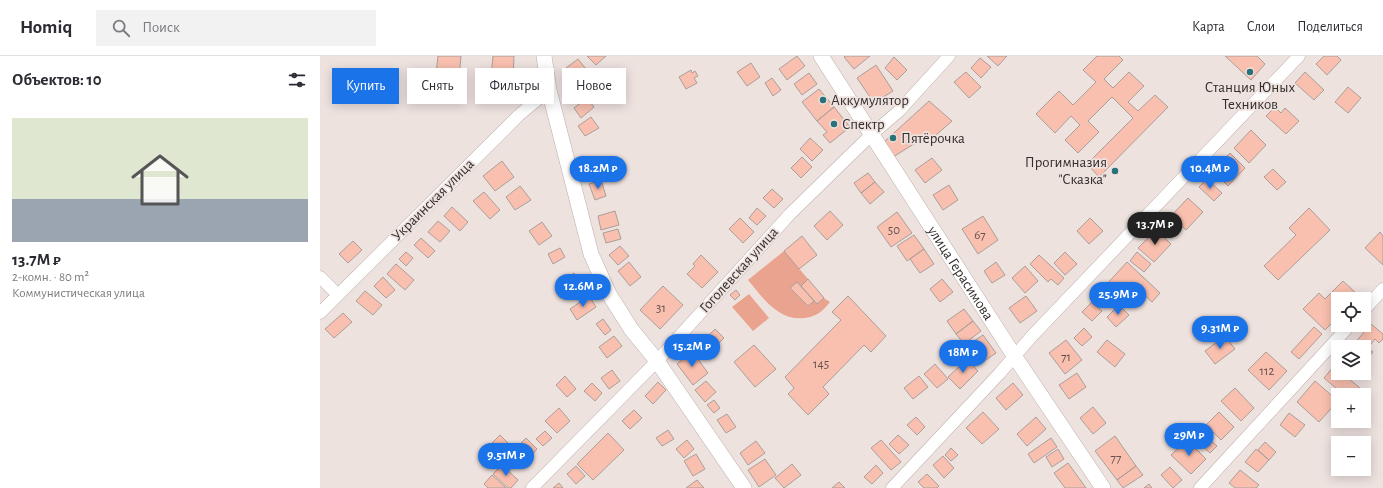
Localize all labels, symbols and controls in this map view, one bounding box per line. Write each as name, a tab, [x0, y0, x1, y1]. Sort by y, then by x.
search box	[96, 10, 376, 46]
icon: search	[110, 17, 132, 39]
text: Homiq	[20, 18, 72, 37]
text: Поиск	[142, 20, 180, 35]
text: Карта	[1192, 20, 1225, 34]
text: Слои	[1247, 20, 1275, 34]
text: Поделиться	[1297, 20, 1363, 34]
marker: Станция Юных Техников	[1245, 67, 1255, 77]
chip: Купить	[332, 68, 399, 104]
chip: Снять	[407, 68, 467, 104]
chip: Фильтры	[475, 68, 554, 104]
chip: Новое	[562, 68, 626, 104]
icon: filters	[286, 69, 308, 91]
text: Объектов: 10	[12, 71, 102, 88]
place label: Станция Юных Техников	[1205, 80, 1295, 112]
place label: Аккумулятор	[831, 93, 909, 108]
marker: Аккумулятор	[818, 95, 828, 105]
place label: Спектр	[842, 117, 885, 132]
marker: Спектр	[829, 119, 839, 129]
place label: Пятёрочка	[901, 131, 965, 146]
marker: Пятёрочка	[888, 133, 898, 143]
icon: home	[124, 144, 196, 216]
place label: Прогимназия "Сказка"	[1025, 155, 1107, 187]
street label: Украинская улица	[389, 156, 477, 244]
pin: 18.2M ₽	[561, 156, 635, 190]
pin: 10.4M ₽	[1173, 156, 1247, 190]
text: 18.2M ₽	[579, 162, 617, 175]
text: 10.4M ₽	[1190, 162, 1230, 175]
marker: Прогимназия "Сказка"	[1110, 166, 1120, 176]
pin: 13.7M ₽	[1118, 212, 1192, 246]
text: 13.7M ₽	[1136, 218, 1174, 231]
street label: улица Герасимова	[925, 222, 997, 323]
street label: Гоголевская улица	[697, 224, 781, 316]
house number: 50	[888, 224, 900, 237]
house number: 67	[974, 229, 986, 242]
text: 13.7M ₽	[12, 251, 61, 268]
text: 2-комн. · 80 m²	[12, 271, 89, 284]
pin: 12.6M ₽	[546, 274, 620, 308]
text: 12.6M ₽	[564, 280, 602, 293]
pin: 25.9M ₽	[1081, 282, 1155, 316]
text: Коммунистическая улица	[12, 287, 145, 300]
text: 25.9M ₽	[1098, 288, 1138, 301]
map controls	[1331, 292, 1371, 476]
button: locate	[1331, 292, 1371, 332]
house number: 31	[656, 302, 666, 315]
pin: 9.31M ₽	[1183, 316, 1257, 350]
text: 9.31M ₽	[1201, 322, 1239, 335]
pin: 15.2M ₽	[655, 334, 729, 368]
text: 15.2M ₽	[673, 340, 711, 353]
pin: 18M ₽	[935, 340, 991, 374]
button: layers	[1331, 340, 1371, 380]
text: 18M ₽	[948, 346, 978, 359]
house number: 71	[1061, 351, 1071, 364]
house number: 145	[813, 358, 829, 371]
house number: 112	[1260, 365, 1275, 378]
button: +	[1331, 388, 1371, 428]
pin: 29M ₽	[1161, 423, 1217, 457]
text: 29M ₽	[1174, 429, 1204, 442]
button: −	[1331, 436, 1371, 476]
pin: 9.51M ₽	[469, 443, 543, 477]
text: 9.51M ₽	[487, 449, 525, 462]
house number: 77	[1111, 452, 1122, 465]

